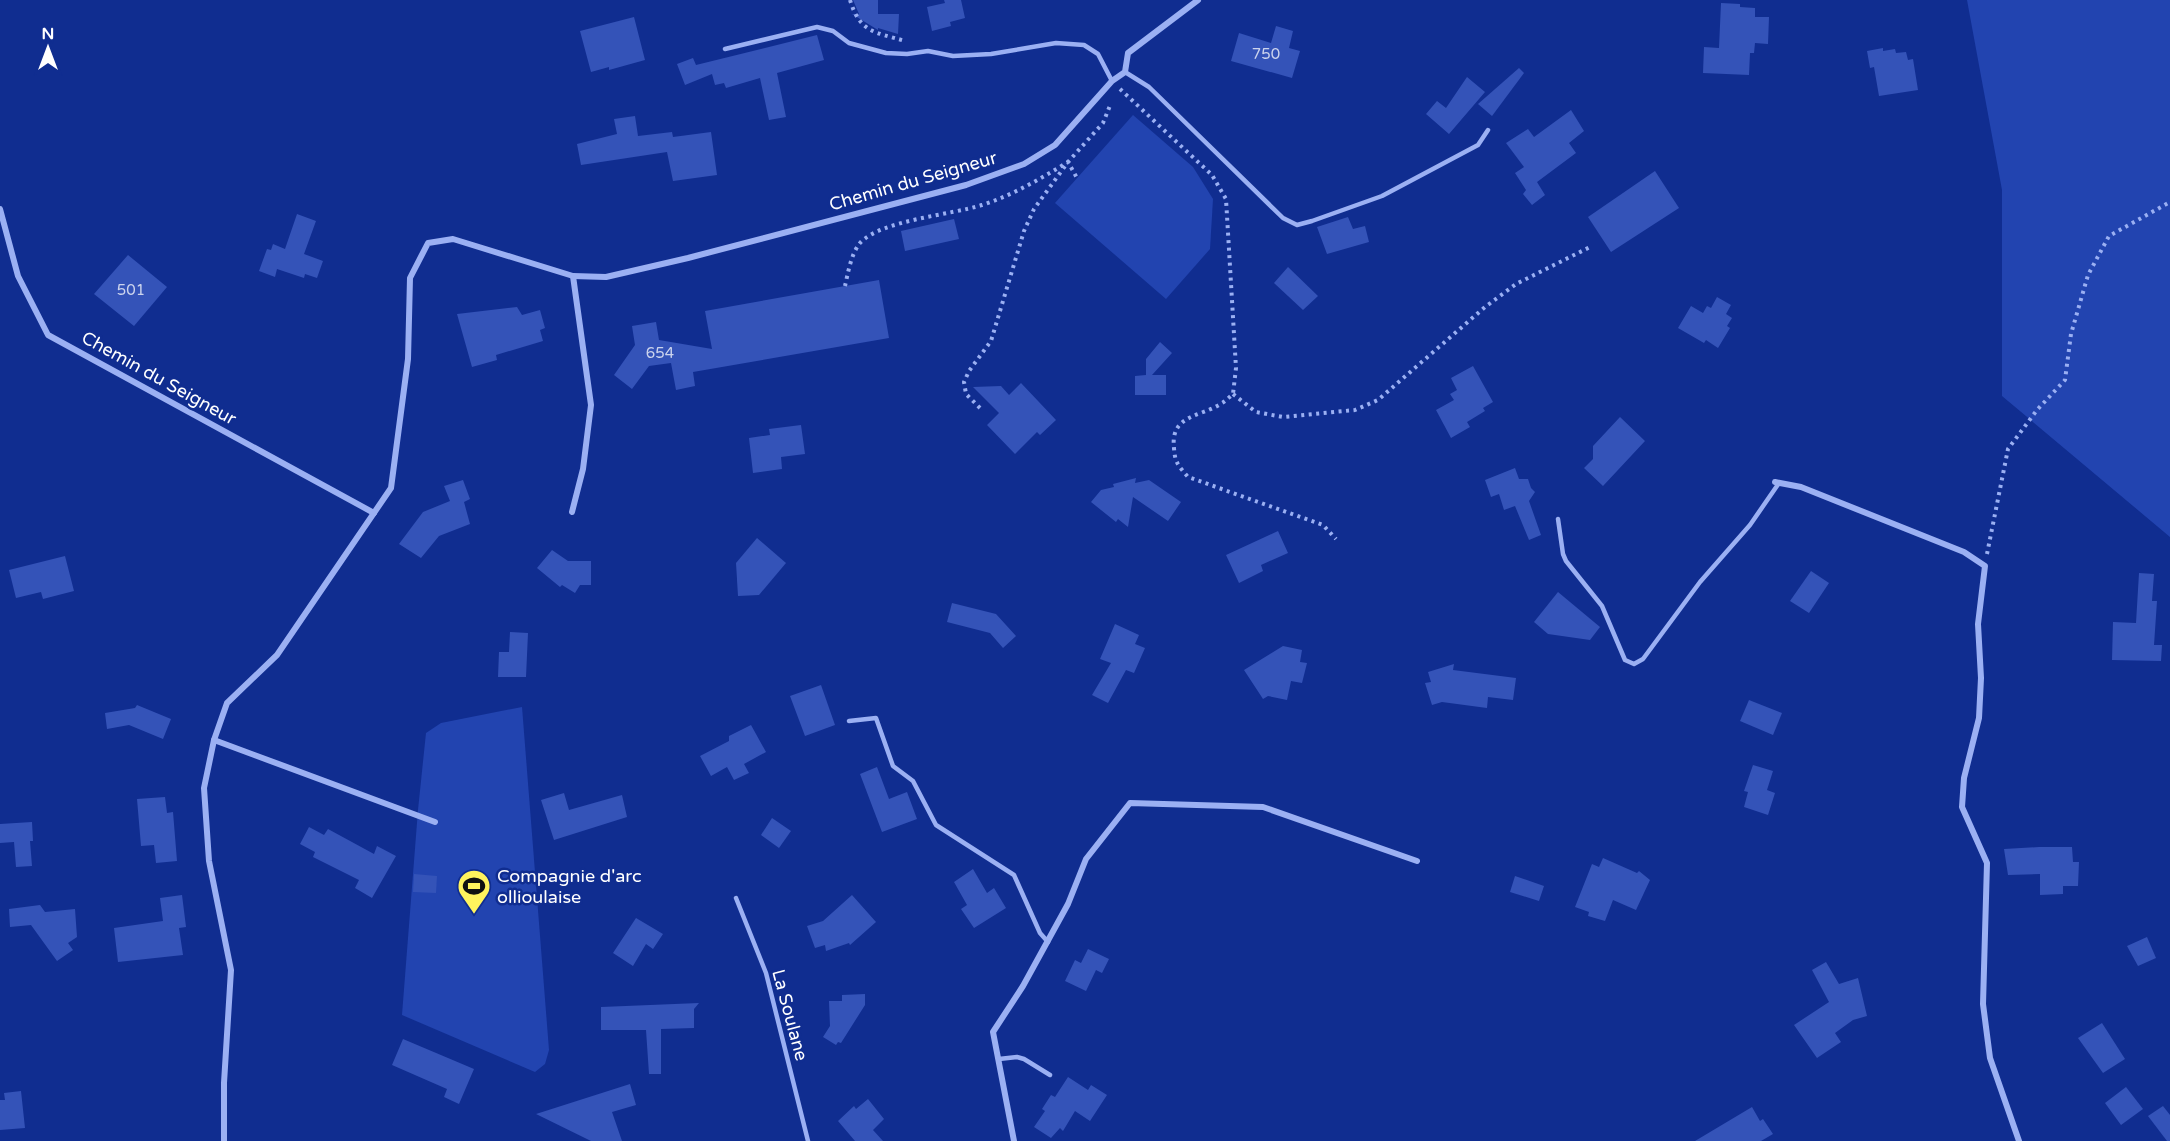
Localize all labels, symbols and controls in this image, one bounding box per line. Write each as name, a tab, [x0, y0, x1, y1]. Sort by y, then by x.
north arrow	[18, 18, 78, 78]
text: N	[42, 24, 54, 44]
house number: 750	[1252, 45, 1280, 63]
street label: Chemin du Seigneur	[827, 146, 999, 215]
house number: 501	[117, 281, 145, 299]
street label: Chemin du Seigneur	[78, 326, 240, 430]
house number: 654	[646, 344, 674, 362]
place label: Compagnie d'arc ollioulaise	[497, 865, 642, 908]
sports icon: Compagnie d'arc ollioulaise	[456, 868, 492, 915]
street label: La Soulane	[767, 967, 813, 1063]

